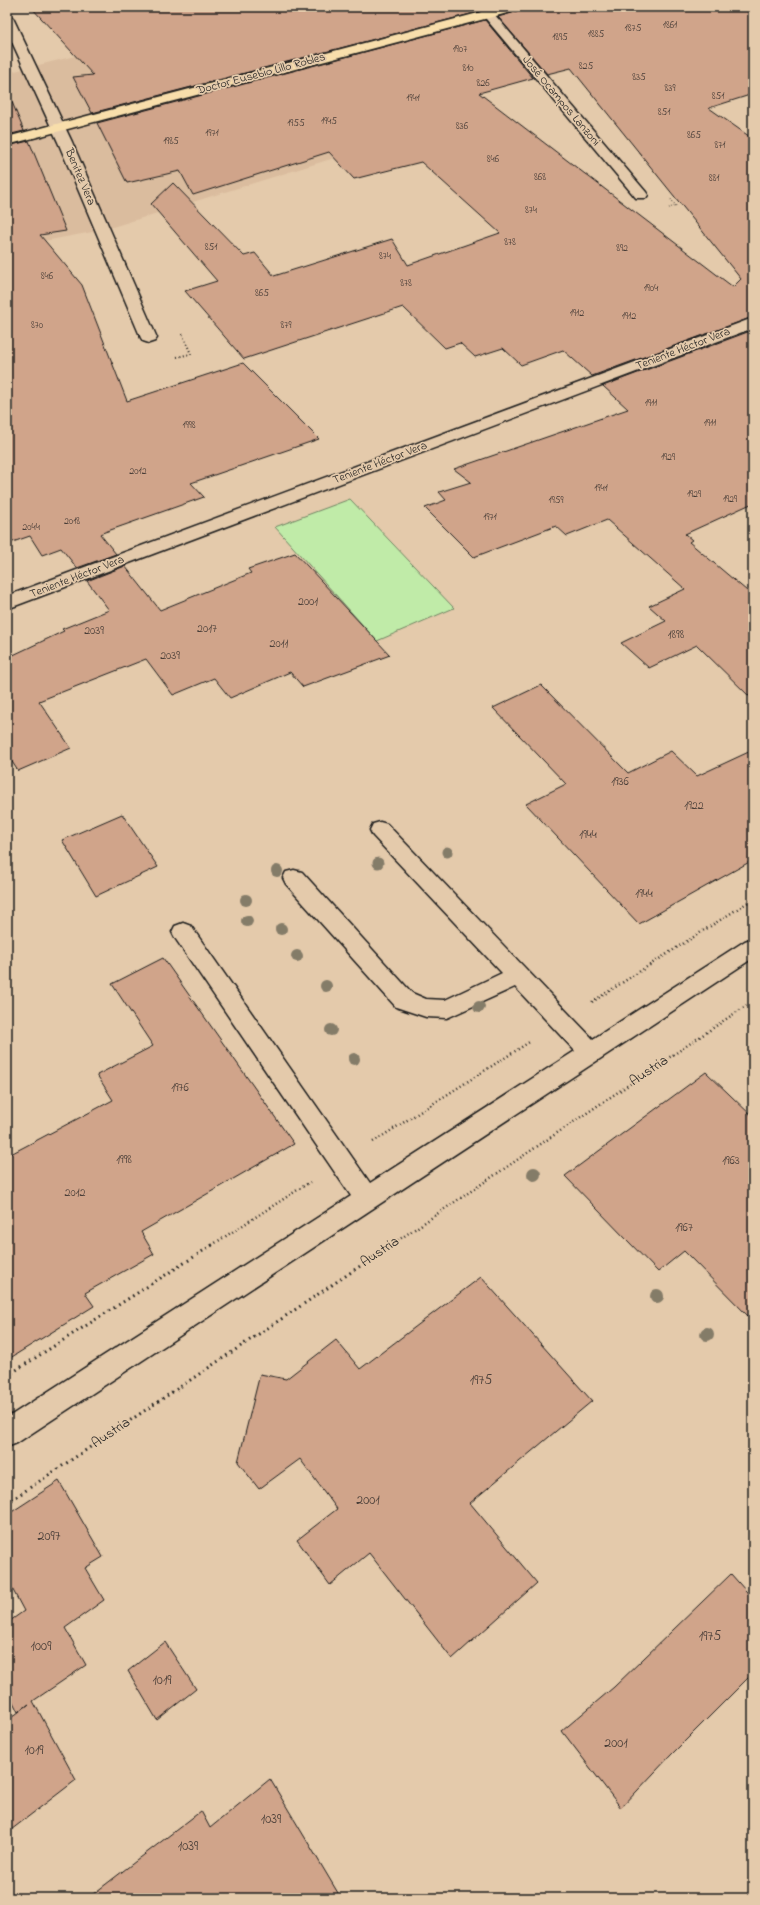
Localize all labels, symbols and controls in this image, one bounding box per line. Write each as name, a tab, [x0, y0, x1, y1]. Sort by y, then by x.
house number: 1861	[663, 18, 677, 33]
house number: 1875	[625, 21, 642, 36]
house number: 1885	[588, 27, 604, 42]
house number: 1895	[552, 30, 568, 45]
house number: 1907	[453, 42, 467, 57]
street label: Doctor Eusebio Lillo Robles	[194, 48, 327, 100]
street label: José Ocampos Lanzoni	[518, 52, 604, 150]
house number: 825	[579, 59, 593, 74]
house number: 810	[462, 61, 474, 76]
house number: 835	[632, 70, 646, 85]
house number: 826	[476, 76, 490, 91]
house number: 839	[665, 81, 675, 96]
house number: 851	[712, 89, 724, 104]
house number: 1941	[406, 91, 420, 106]
house number: 851	[658, 105, 670, 120]
house number: 1945	[321, 114, 337, 129]
house number: 1955	[287, 116, 305, 131]
house number: 836	[456, 119, 469, 134]
house number: 1971	[205, 126, 219, 141]
house number: 865	[687, 128, 701, 143]
house number: 1985	[163, 134, 179, 149]
house number: 871	[714, 138, 726, 153]
street label: Benitez Vera	[60, 145, 100, 208]
house number: 846	[487, 152, 500, 167]
house number: 868	[534, 170, 546, 185]
house number: 881	[709, 171, 719, 186]
house number: 874	[525, 203, 537, 218]
house number: 878	[504, 235, 516, 250]
house number: 851	[205, 240, 217, 255]
house number: 892	[616, 241, 628, 256]
house number: 874	[379, 249, 391, 264]
house number: 846	[41, 269, 54, 284]
house number: 878	[400, 276, 412, 291]
house number: 1904	[644, 281, 658, 296]
house number: 865	[255, 286, 269, 301]
house number: 1912	[570, 306, 584, 321]
house number: 1912	[622, 309, 636, 324]
house number: 870	[31, 318, 44, 333]
house number: 879	[281, 318, 291, 333]
street label: Teniente Héctor Vera	[633, 323, 733, 375]
house number: 1911	[645, 396, 657, 411]
house number: 1911	[704, 416, 716, 431]
house number: 1998	[183, 418, 196, 433]
street label: Teniente Héctor Vera	[330, 437, 430, 489]
house number: 1929	[661, 450, 675, 465]
house number: 2012	[129, 464, 147, 479]
house number: 1941	[594, 481, 608, 496]
house number: 1929	[687, 487, 701, 502]
house number: 1929	[723, 492, 737, 507]
house number: 1959	[549, 493, 563, 508]
house number: 1971	[483, 510, 497, 525]
house number: 2018	[64, 514, 80, 529]
house number: 2044	[22, 520, 40, 535]
street label: Teniente Héctor Vera	[27, 551, 127, 603]
house number: 2001	[298, 593, 318, 611]
house number: 2017	[197, 620, 217, 638]
house number: 2039	[84, 622, 104, 640]
house number: 1898	[668, 626, 685, 644]
house number: 2011	[270, 635, 289, 653]
house number: 2039	[160, 647, 180, 665]
house number: 1936	[611, 773, 630, 791]
house number: 1922	[684, 797, 704, 815]
house number: 1944	[579, 826, 597, 844]
house number: 1944	[635, 885, 653, 903]
street label: Austria	[625, 1050, 673, 1092]
house number: 1976	[171, 1079, 190, 1097]
house number: 1998	[116, 1151, 132, 1169]
house number: 1963	[722, 1152, 740, 1170]
house number: 2012	[65, 1184, 85, 1202]
house number: 1967	[675, 1219, 693, 1237]
street label: Austria	[356, 1231, 404, 1273]
house number: 1975	[470, 1370, 492, 1391]
street label: Austria	[87, 1412, 135, 1454]
house number: 2001	[356, 1490, 380, 1511]
house number: 2097	[38, 1526, 61, 1547]
house number: 1975	[699, 1626, 721, 1647]
house number: 1009	[31, 1636, 52, 1657]
house number: 1019	[152, 1670, 172, 1691]
house number: 2001	[604, 1733, 628, 1754]
house number: 1019	[24, 1740, 44, 1761]
house number: 1039	[261, 1809, 282, 1830]
house number: 1039	[178, 1836, 199, 1857]

